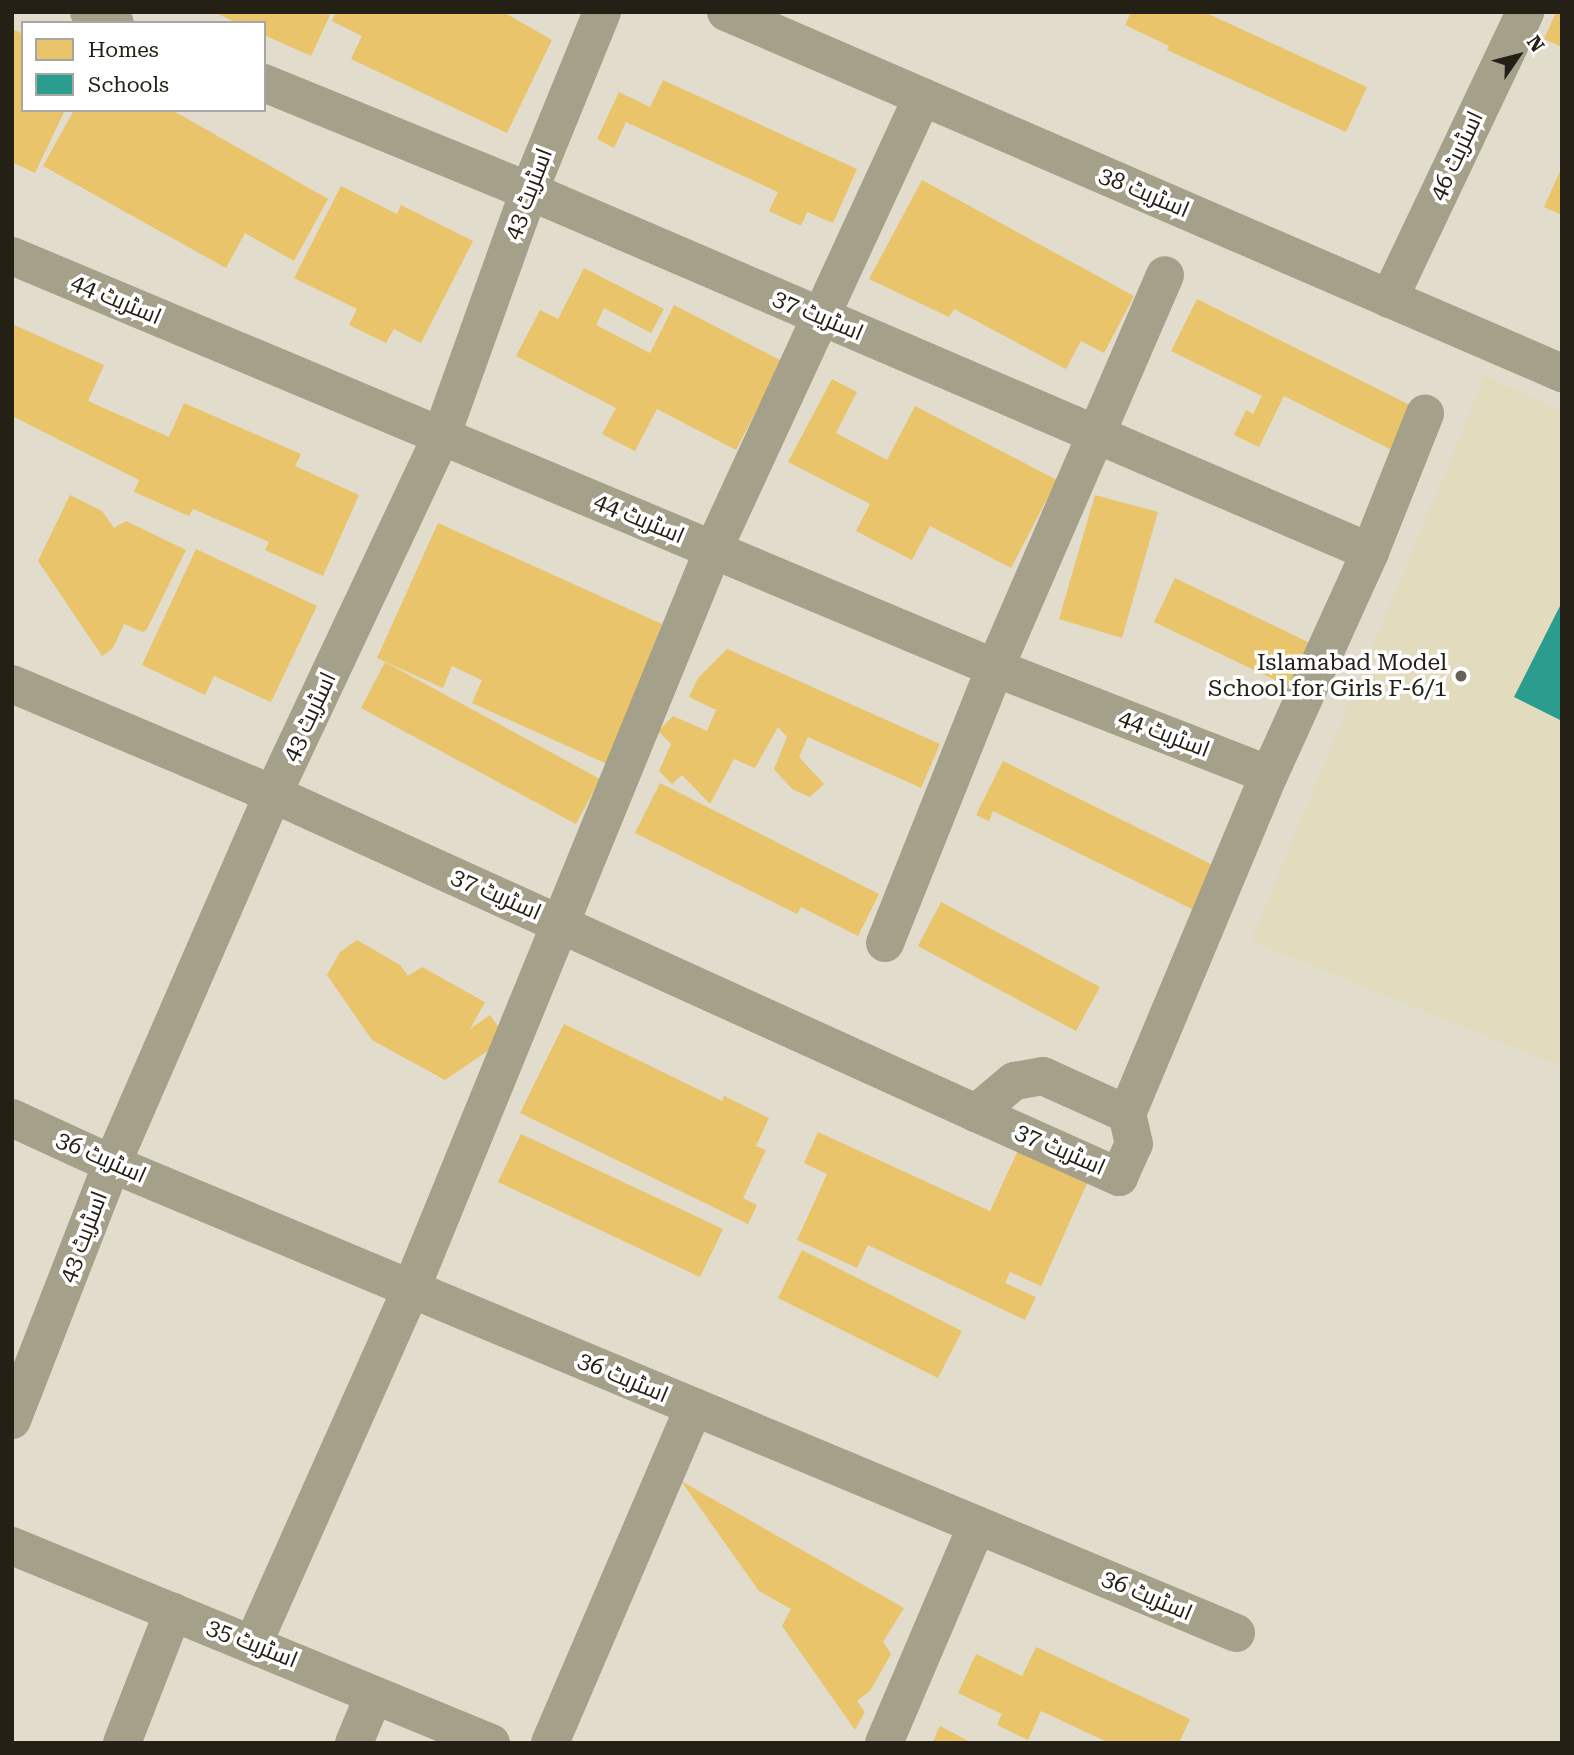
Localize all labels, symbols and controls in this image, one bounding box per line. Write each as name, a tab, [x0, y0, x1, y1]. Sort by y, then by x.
legend	[21, 21, 266, 112]
north arrow	[1483, 21, 1553, 91]
text: N	[1522, 31, 1549, 56]
text: Homes	[88, 38, 159, 62]
text: Schools	[88, 73, 169, 97]
street label: اسٹریٹ 46	[1424, 107, 1490, 205]
street label: اسٹریٹ 43	[499, 145, 559, 243]
street label: اسٹریٹ 38	[1095, 162, 1193, 224]
street label: اسٹریٹ 44	[67, 269, 165, 331]
street label: اسٹریٹ 37	[769, 285, 867, 347]
street label: اسٹریٹ 44	[590, 488, 688, 550]
place label: Islamabad Model School for Girls F-6/1	[1208, 649, 1447, 703]
street label: اسٹریٹ 43	[277, 668, 343, 766]
marker: Islamabad Model School for Girls F-6/1	[1453, 668, 1469, 684]
street label: اسٹریٹ 44	[1115, 704, 1213, 764]
street label: اسٹریٹ 37	[447, 863, 545, 927]
street label: اسٹریٹ 37	[1011, 1118, 1109, 1182]
street label: اسٹریٹ 36	[52, 1126, 150, 1190]
street label: اسٹریٹ 43	[54, 1188, 114, 1286]
street label: اسٹریٹ 36	[574, 1347, 672, 1409]
street label: اسٹریٹ 36	[1098, 1565, 1196, 1627]
street label: اسٹریٹ 35	[203, 1613, 301, 1675]

